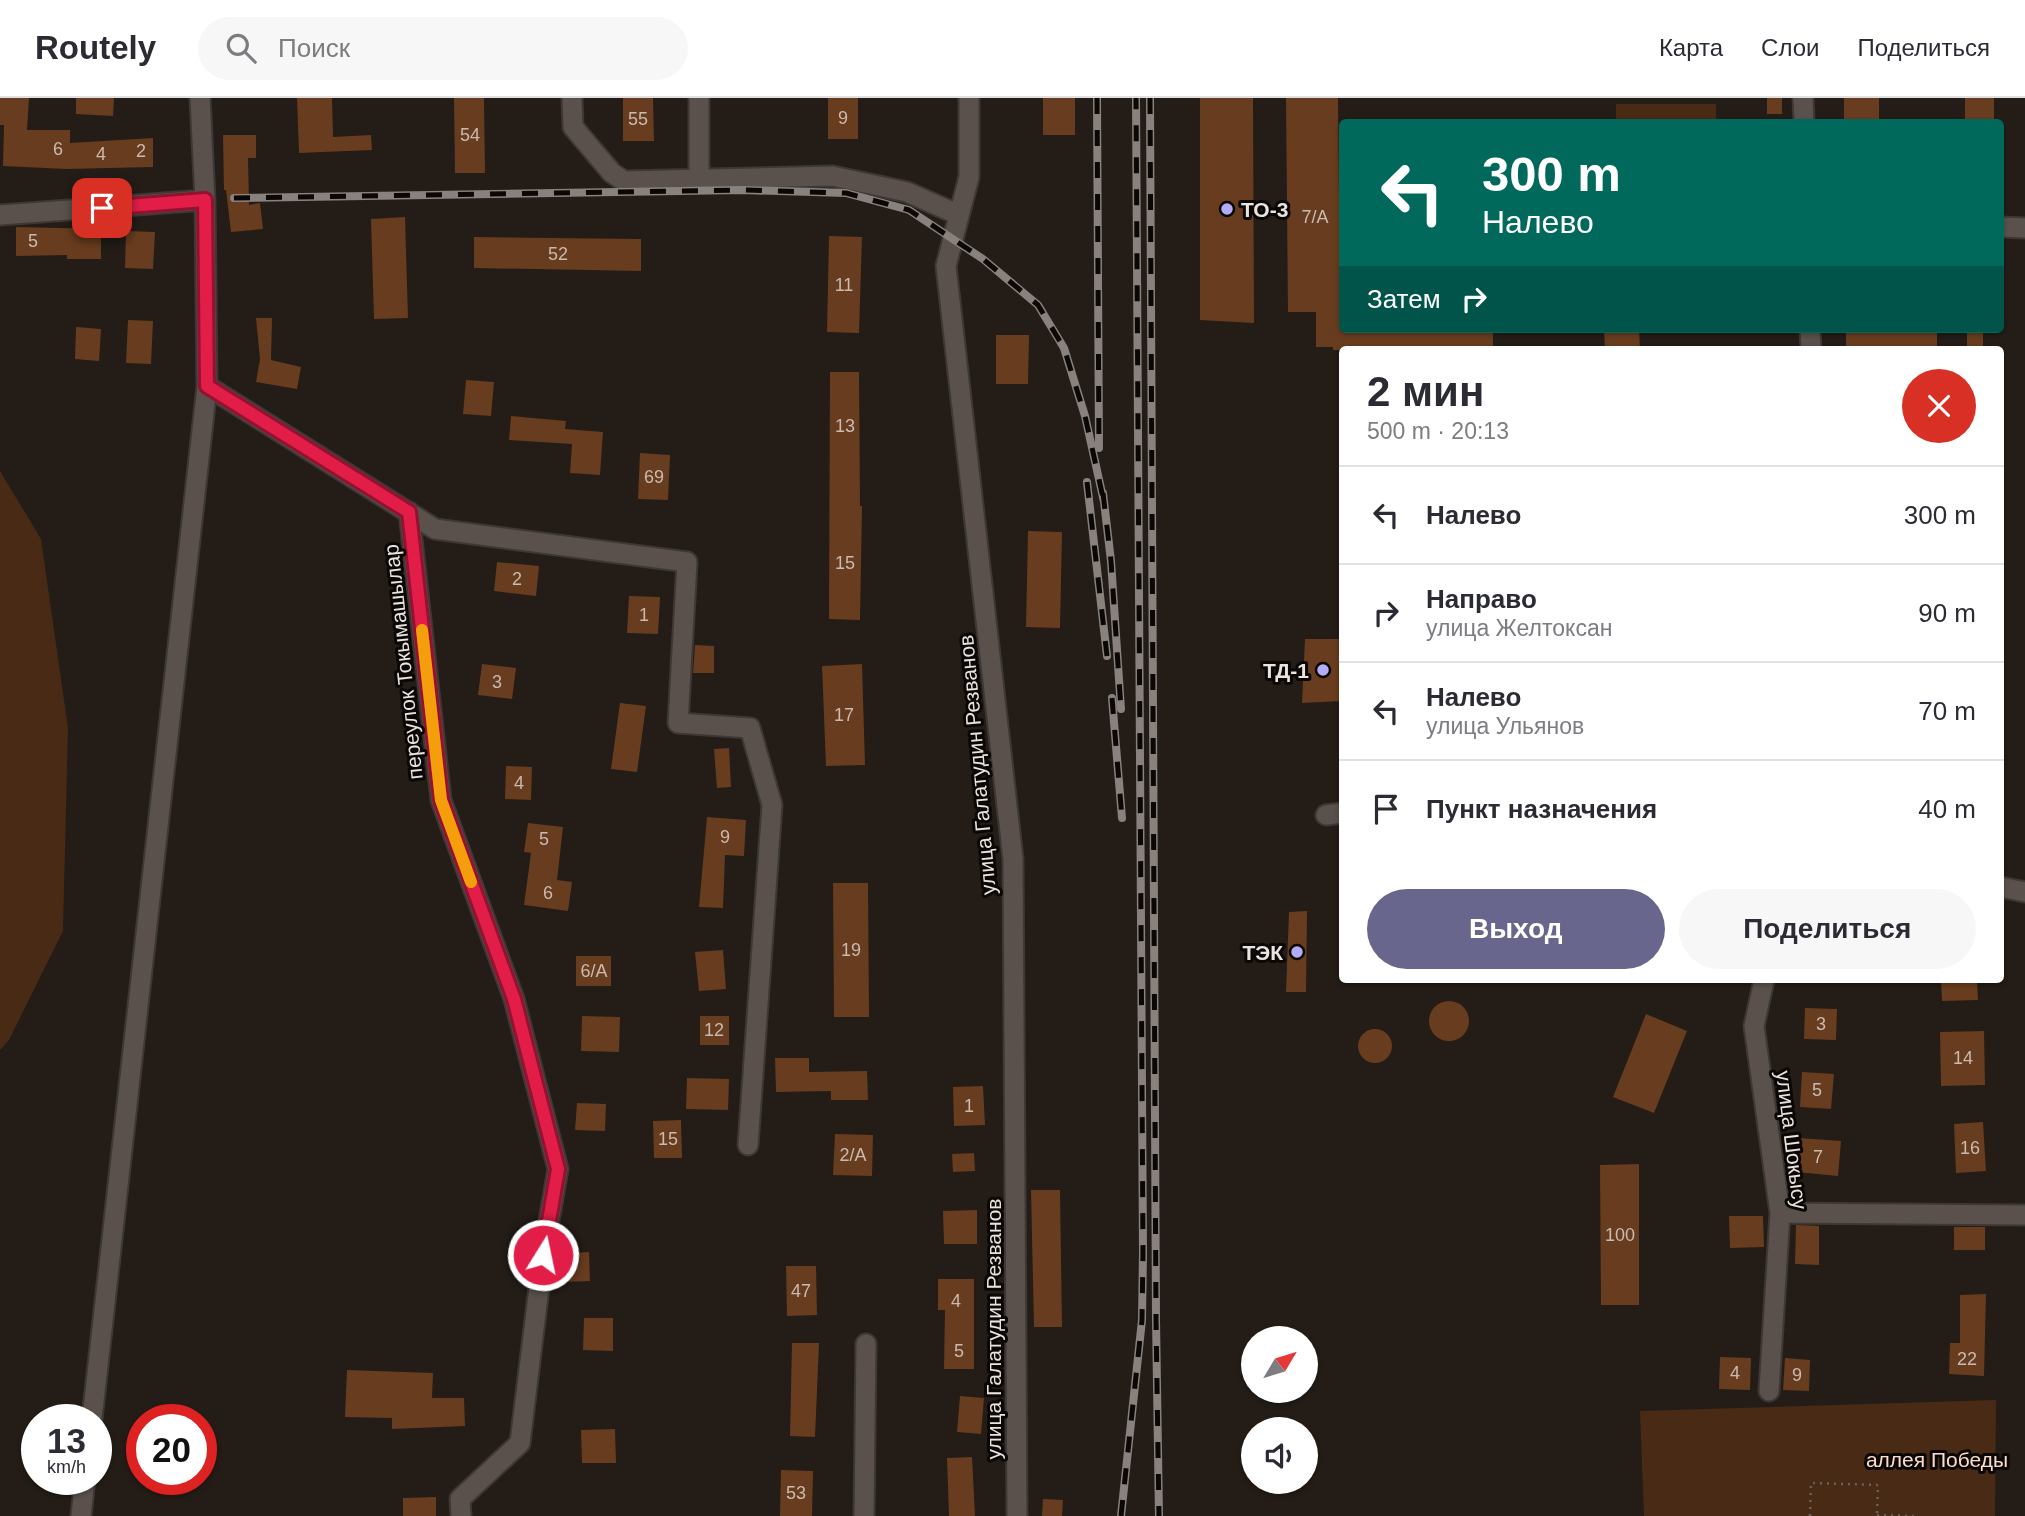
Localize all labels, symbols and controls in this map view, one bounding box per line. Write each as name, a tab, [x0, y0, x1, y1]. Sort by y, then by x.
search box	[198, 17, 688, 80]
text: Routely	[35, 29, 156, 66]
icon: search	[222, 29, 260, 67]
text: Поиск	[278, 33, 350, 63]
text: Карта	[1659, 34, 1723, 61]
text: Слои	[1761, 34, 1819, 61]
text: Поделиться	[1857, 34, 1990, 61]
house number: 9	[838, 108, 848, 128]
house number: 55	[628, 109, 648, 129]
house number: 54	[460, 125, 480, 145]
house number: 6	[53, 139, 63, 159]
house number: 2	[136, 141, 146, 161]
house number: 4	[96, 144, 106, 164]
icon: left	[1367, 147, 1458, 238]
text: 300 m	[1482, 147, 1621, 201]
pin	[72, 178, 132, 238]
icon: arrive	[83, 189, 121, 227]
place label: ТО-3	[1241, 198, 1288, 221]
marker: ТО-3	[1219, 201, 1235, 217]
text: Налево	[1482, 204, 1594, 240]
house number: 7/А	[1301, 207, 1329, 227]
house number: 5	[28, 231, 38, 251]
house number: 52	[548, 244, 568, 264]
house number: 11	[835, 275, 853, 295]
icon: right	[1455, 280, 1493, 318]
text: Затем	[1367, 284, 1441, 314]
text: 2 мин	[1367, 368, 1484, 415]
button: close	[1902, 369, 1976, 443]
house number: 13	[835, 416, 855, 436]
text: 500 m · 20:13	[1367, 418, 1509, 444]
house number: 69	[644, 467, 664, 487]
icon: left	[1367, 496, 1405, 534]
text: Налево	[1426, 500, 1521, 530]
text: 300 m	[1904, 500, 1976, 530]
street label: переулок Токымашылар	[379, 543, 427, 781]
house number: 15	[835, 553, 855, 573]
house number: 2	[512, 569, 522, 589]
text: Направо	[1426, 584, 1537, 614]
icon: right	[1367, 594, 1405, 632]
text: 90 m	[1918, 598, 1976, 628]
house number: 1	[639, 605, 649, 625]
text: улица Желтоксан	[1426, 615, 1612, 641]
street label: улица Галатудин Резванов	[954, 634, 1000, 896]
place label: ТД-1	[1263, 659, 1309, 682]
marker: ТД-1	[1315, 662, 1331, 678]
house number: 3	[492, 672, 502, 692]
text: Налево	[1426, 682, 1521, 712]
icon: left	[1367, 692, 1405, 730]
text: 70 m	[1918, 696, 1976, 726]
house number: 17	[834, 705, 854, 725]
text: улица Ульянов	[1426, 713, 1584, 739]
house number: 4	[514, 773, 524, 793]
icon: arrive	[1367, 790, 1405, 828]
text: Пункт назначения	[1426, 794, 1657, 824]
text: 40 m	[1918, 794, 1976, 824]
house number: 9	[720, 827, 730, 847]
house number: 5	[539, 829, 549, 849]
house number: 6	[543, 883, 553, 903]
button: Выход	[1367, 889, 1665, 969]
button: Поделиться	[1679, 889, 1976, 969]
house number: 19	[841, 940, 861, 960]
place label: ТЭК	[1242, 941, 1283, 964]
marker: ТЭК	[1289, 944, 1305, 960]
house number: 6/А	[580, 961, 608, 981]
house number: 3	[1816, 1014, 1826, 1034]
house number: 12	[704, 1020, 724, 1040]
house number: 14	[1953, 1048, 1973, 1068]
street label: улица Шокысу	[1772, 1069, 1812, 1211]
house number: 5	[1812, 1080, 1822, 1100]
house number: 1	[964, 1096, 974, 1116]
house number: 15	[658, 1129, 678, 1149]
house number: 16	[1960, 1138, 1980, 1158]
house number: 2/А	[839, 1145, 867, 1165]
house number: 7	[1813, 1147, 1823, 1167]
street label: улица Галатудин Резванов	[982, 1199, 1005, 1459]
position arrow	[506, 1218, 580, 1292]
house number: 100	[1605, 1225, 1635, 1245]
house number: 47	[791, 1281, 811, 1301]
house number: 4	[951, 1291, 961, 1311]
north arrow	[1241, 1326, 1318, 1404]
map controls	[1241, 1326, 1318, 1494]
house number: 5	[954, 1341, 964, 1361]
house number: 22	[1957, 1349, 1977, 1369]
house number: 4	[1730, 1363, 1740, 1383]
house number: 9	[1792, 1365, 1802, 1385]
speed limit sign: 20	[126, 1404, 217, 1495]
button: sound	[1241, 1417, 1318, 1494]
text: 13	[47, 1421, 86, 1460]
park label: аллея Победы	[1866, 1448, 2008, 1471]
text: km/h	[47, 1457, 86, 1477]
house number: 53	[786, 1483, 806, 1503]

